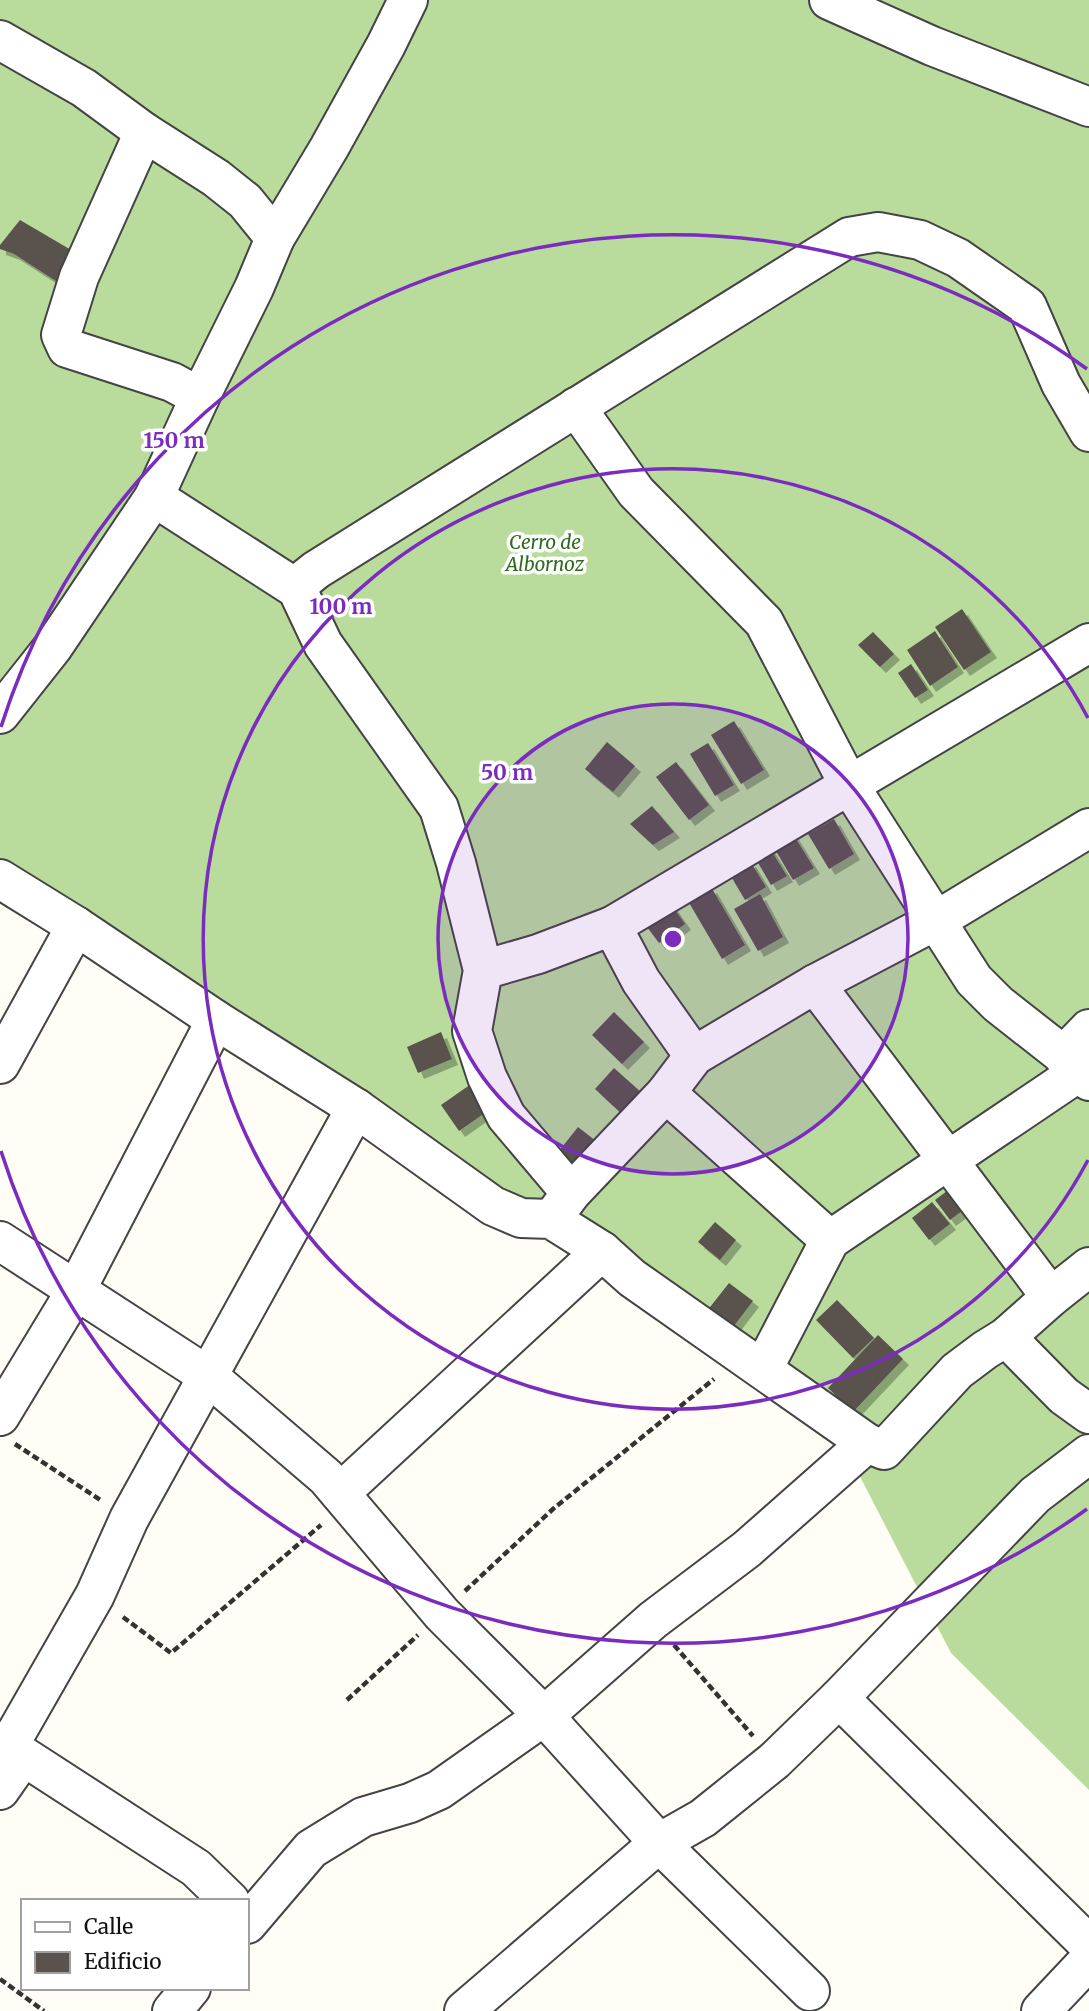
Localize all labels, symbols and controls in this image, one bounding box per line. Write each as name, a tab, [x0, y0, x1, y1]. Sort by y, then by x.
text: 150 m	[143, 427, 205, 454]
park label: Cerro de Albornoz	[504, 530, 585, 576]
text: 100 m	[310, 593, 372, 620]
text: 50 m	[481, 759, 533, 786]
centre of rings	[661, 927, 685, 951]
legend	[21, 1899, 248, 1990]
text: Calle	[84, 1913, 133, 1940]
text: Edificio	[84, 1948, 161, 1975]

